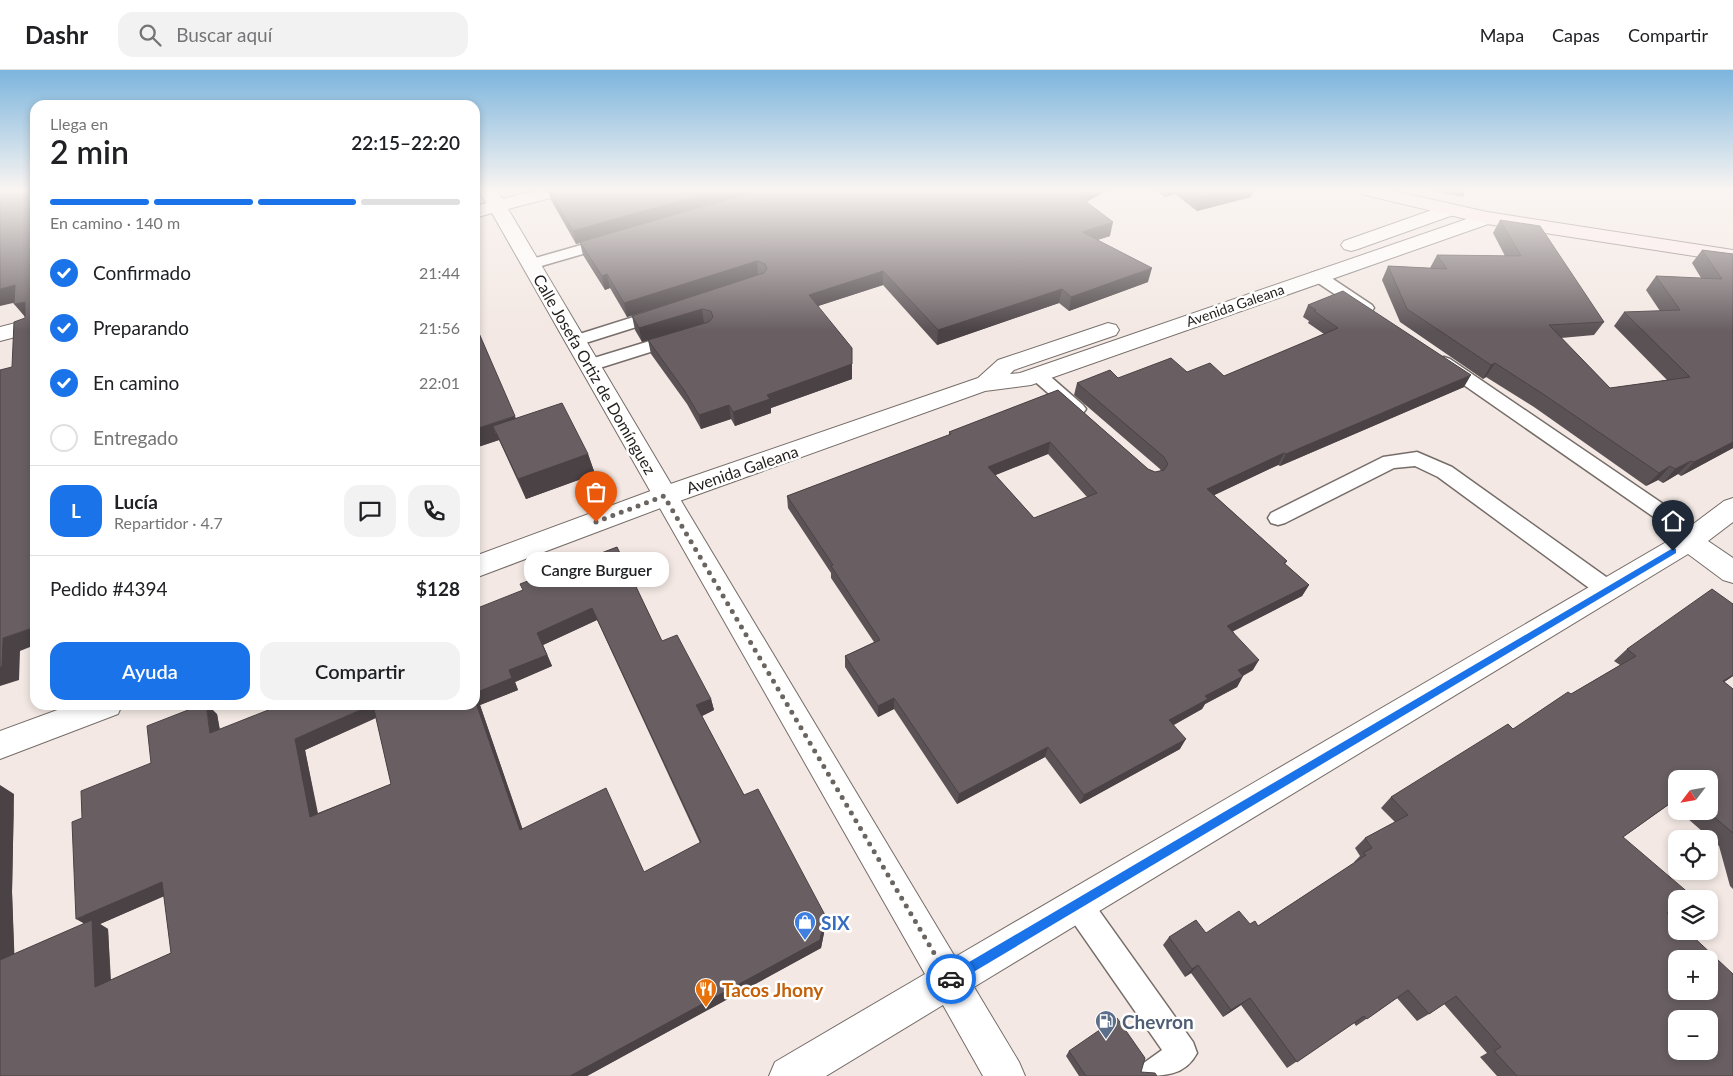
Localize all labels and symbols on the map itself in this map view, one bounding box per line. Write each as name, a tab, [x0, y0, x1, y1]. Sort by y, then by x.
street label: Calle Josefa Ortiz de Domínguez	[530, 271, 660, 477]
street label: Avenida Galeana	[1184, 280, 1286, 330]
street label: Avenida Galeana	[684, 441, 800, 497]
pin	[575, 471, 617, 522]
pin	[1652, 500, 1694, 551]
callout: Cangre Burguer	[524, 552, 668, 587]
north arrow	[1668, 770, 1718, 820]
shop icon: SIX	[793, 910, 817, 941]
place label: SIX	[821, 911, 850, 934]
courier	[926, 954, 976, 1004]
restaurant icon: Tacos Jhony	[694, 977, 718, 1008]
place label: Tacos Jhony	[722, 978, 824, 1001]
fuel station icon: Chevron	[1094, 1009, 1118, 1040]
place label: Chevron	[1122, 1010, 1194, 1033]

